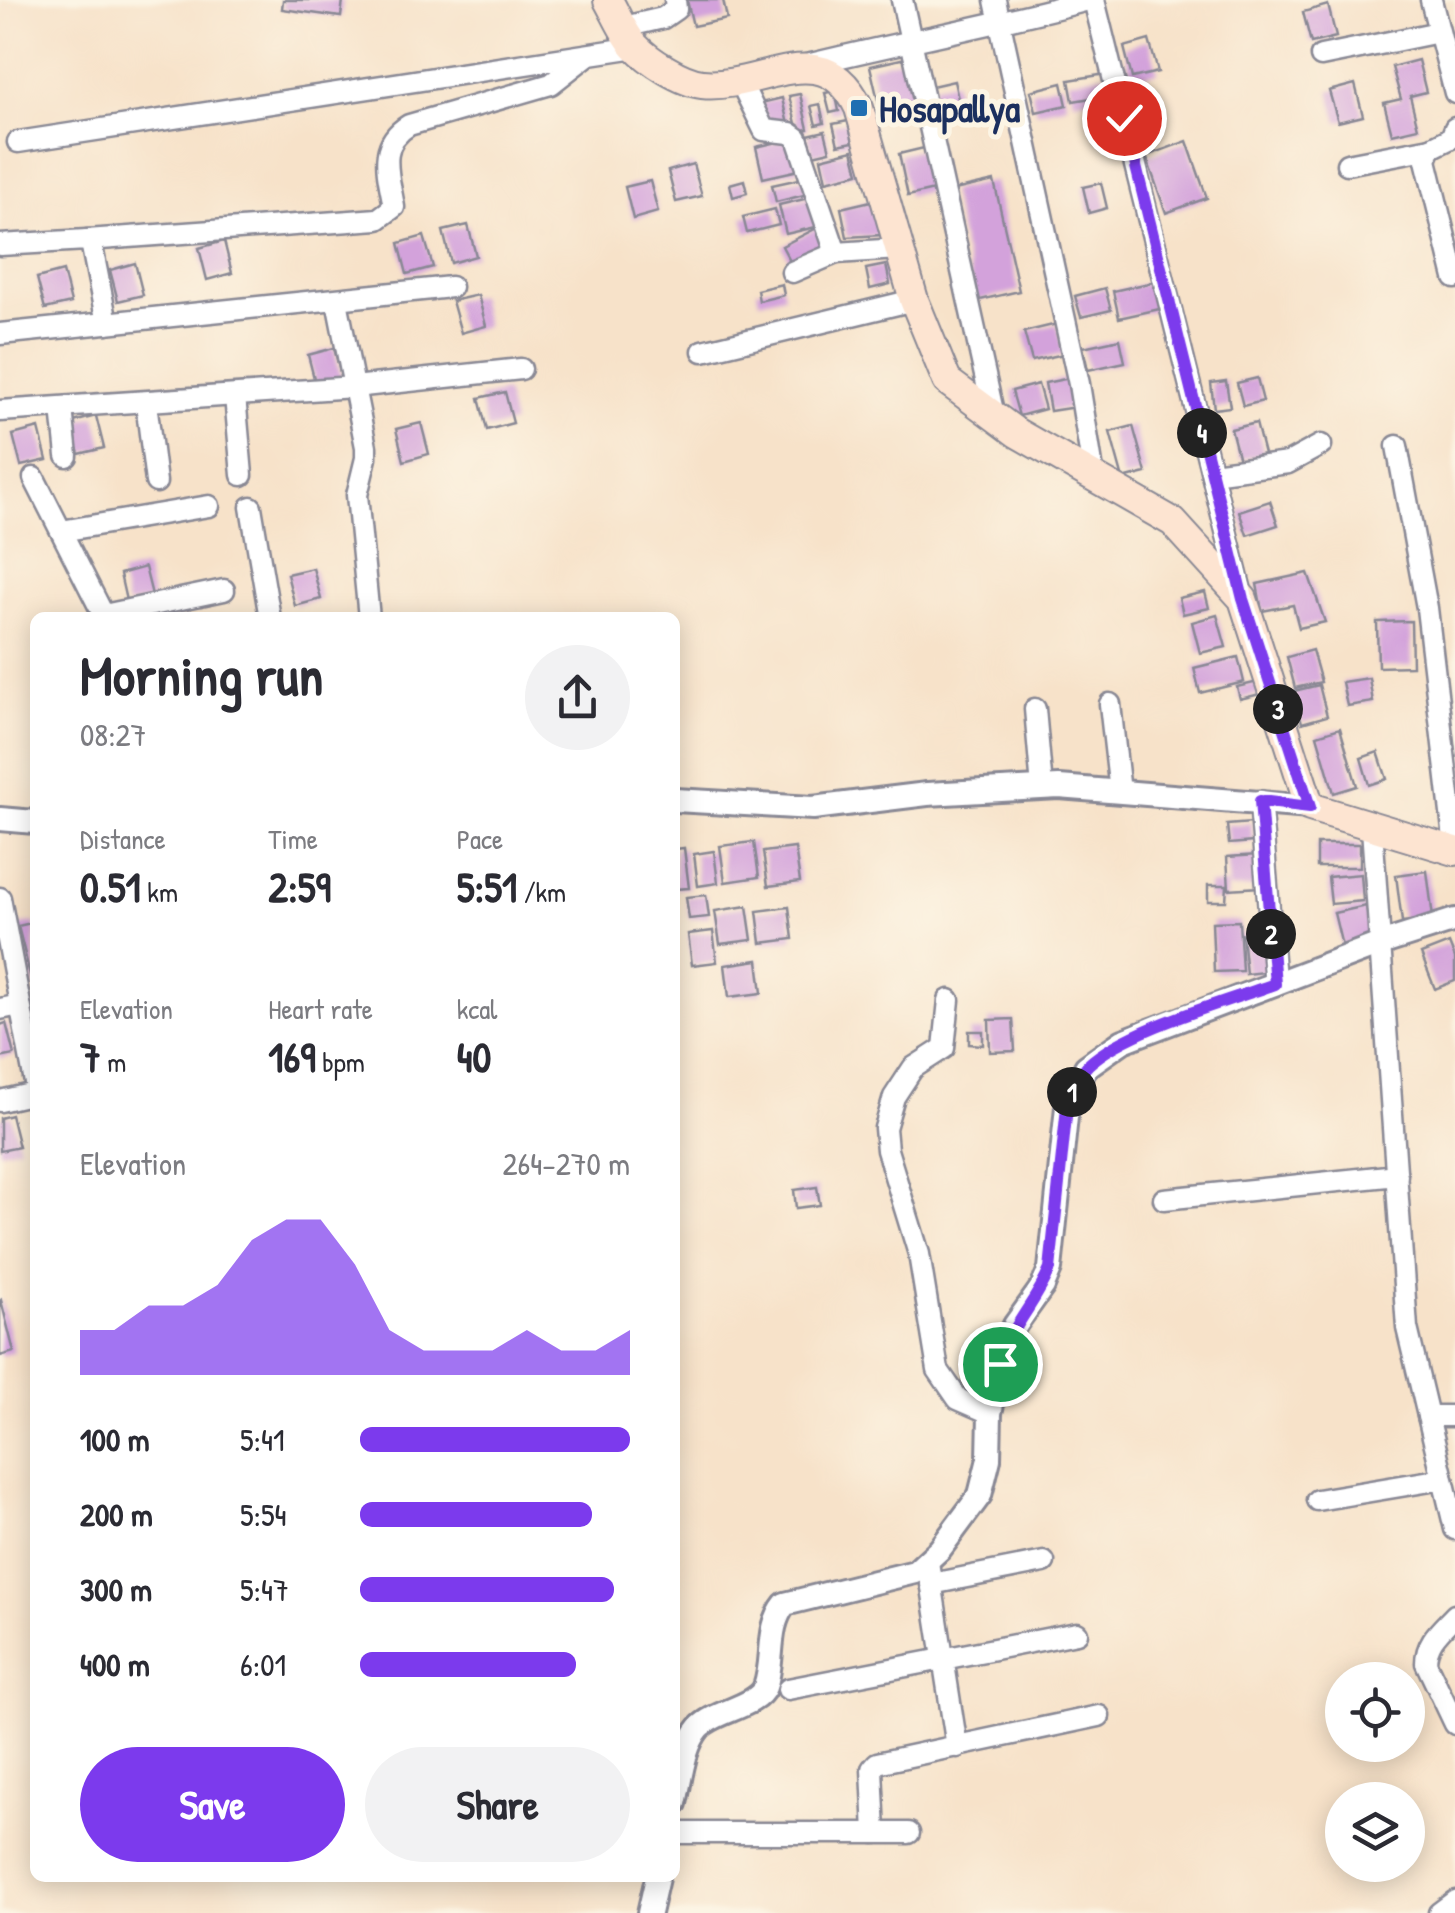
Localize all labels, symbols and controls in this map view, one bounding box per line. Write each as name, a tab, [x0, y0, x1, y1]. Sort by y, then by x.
pin	[1082, 76, 1167, 161]
place label: Hosapallya	[879, 82, 1020, 135]
icon: check	[1097, 91, 1152, 146]
marker: Hosapallya	[848, 97, 870, 119]
pin: 4	[1177, 408, 1227, 458]
text: 4	[1197, 414, 1207, 452]
text: Morning run	[80, 638, 323, 712]
button: share	[525, 645, 630, 750]
pin: 3	[1253, 684, 1303, 734]
text: 3	[1272, 690, 1284, 728]
text: 08:27	[80, 713, 146, 756]
text: Distance	[80, 820, 166, 858]
text: Time	[268, 820, 318, 858]
text: Pace	[457, 820, 503, 858]
text: 0.51	[80, 858, 141, 915]
text: 2:59	[268, 858, 331, 915]
text: 5:51	[457, 858, 517, 915]
text: km	[141, 873, 178, 911]
text: /km	[517, 873, 566, 911]
pin: 2	[1246, 909, 1296, 959]
text: 2	[1264, 915, 1278, 953]
text: Elevation	[80, 990, 173, 1028]
text: Heart rate	[268, 990, 373, 1028]
text: kcal	[457, 990, 498, 1028]
text: 7	[80, 1028, 101, 1085]
text: 169	[268, 1028, 316, 1085]
text: 40	[457, 1028, 491, 1085]
text: m	[101, 1043, 126, 1081]
text: bpm	[316, 1043, 365, 1081]
pin: 1	[1047, 1067, 1097, 1117]
text: 1	[1067, 1073, 1077, 1111]
text: Elevation	[80, 1142, 186, 1185]
text: 264–270 m	[503, 1142, 630, 1185]
pin	[958, 1322, 1043, 1407]
icon: arrive	[973, 1337, 1028, 1392]
text: 100 m	[80, 1418, 149, 1461]
text: 5:41	[240, 1418, 285, 1461]
text: 200 m	[80, 1493, 153, 1536]
text: 5:54	[240, 1493, 287, 1536]
text: 300 m	[80, 1568, 152, 1611]
text: 5:47	[240, 1568, 289, 1611]
text: 400 m	[80, 1643, 150, 1686]
text: 6:01	[240, 1643, 286, 1686]
map controls	[1325, 1662, 1425, 1882]
button: locate	[1325, 1662, 1425, 1762]
button: Save	[80, 1747, 345, 1862]
button: Share	[365, 1747, 630, 1862]
button: layers	[1325, 1782, 1425, 1882]

